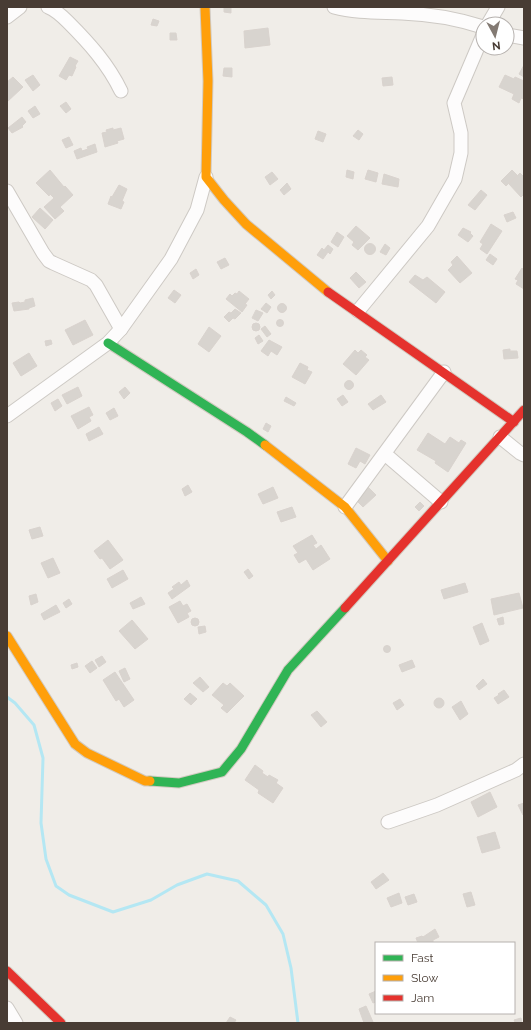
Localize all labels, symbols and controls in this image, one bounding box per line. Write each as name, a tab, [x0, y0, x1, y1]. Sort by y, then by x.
north arrow	[475, 16, 515, 56]
text: N	[491, 38, 501, 52]
legend	[375, 942, 515, 1014]
text: Fast	[411, 951, 434, 965]
text: Slow	[411, 971, 438, 985]
text: Jam	[411, 991, 434, 1005]

